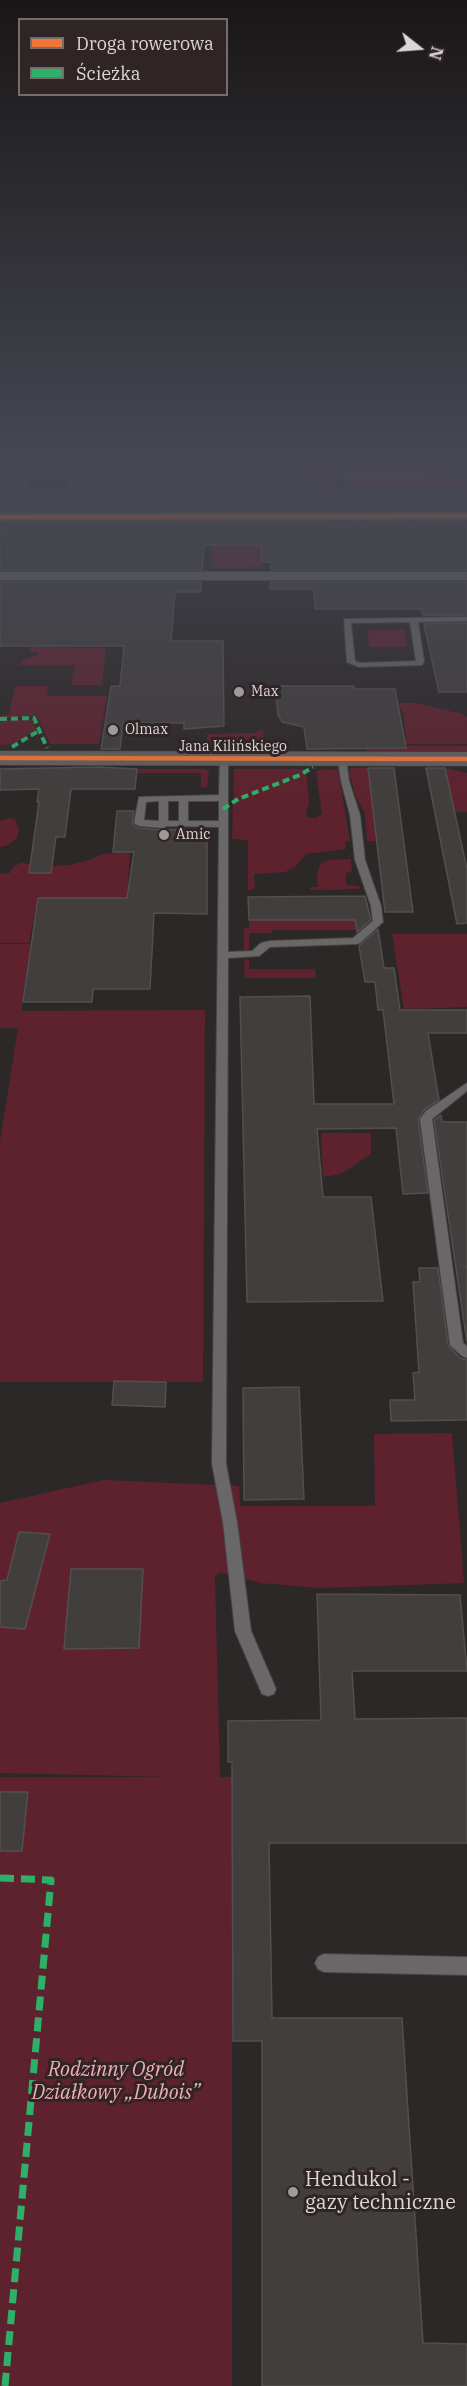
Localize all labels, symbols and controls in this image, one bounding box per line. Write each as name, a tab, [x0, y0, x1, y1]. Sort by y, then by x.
legend	[18, 18, 228, 96]
north arrow	[389, 18, 449, 78]
text: Droga rowerowa	[76, 32, 214, 55]
text: N	[425, 44, 448, 62]
text: Ścieżka	[76, 62, 141, 85]
place label: Max	[251, 684, 279, 700]
marker: Max	[232, 685, 246, 699]
place label: Olmax	[125, 722, 168, 738]
marker: Olmax	[106, 723, 120, 737]
street label: Jana Kilińskiego	[179, 739, 287, 755]
place label: Amic	[176, 827, 211, 843]
marker: Amic	[157, 828, 171, 842]
park label: Rodzinny Ogród Działkowy „Dubois”	[32, 2058, 200, 2105]
place label: Hendukol - gazy techniczne	[305, 2168, 456, 2215]
marker: Hendukol - gazy techniczne	[286, 2185, 300, 2199]

